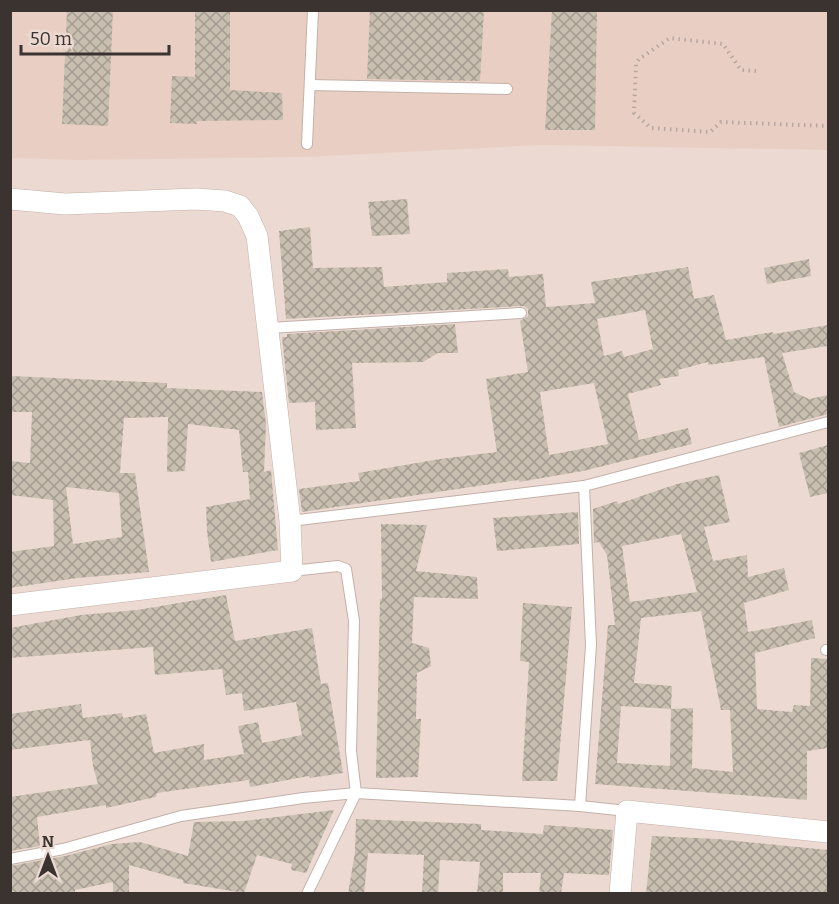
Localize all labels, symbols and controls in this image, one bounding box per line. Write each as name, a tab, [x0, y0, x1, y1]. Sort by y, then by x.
scale bar	[21, 18, 170, 56]
text: 50 m	[30, 28, 72, 50]
north arrow	[18, 826, 78, 886]
text: N	[42, 832, 54, 851]

